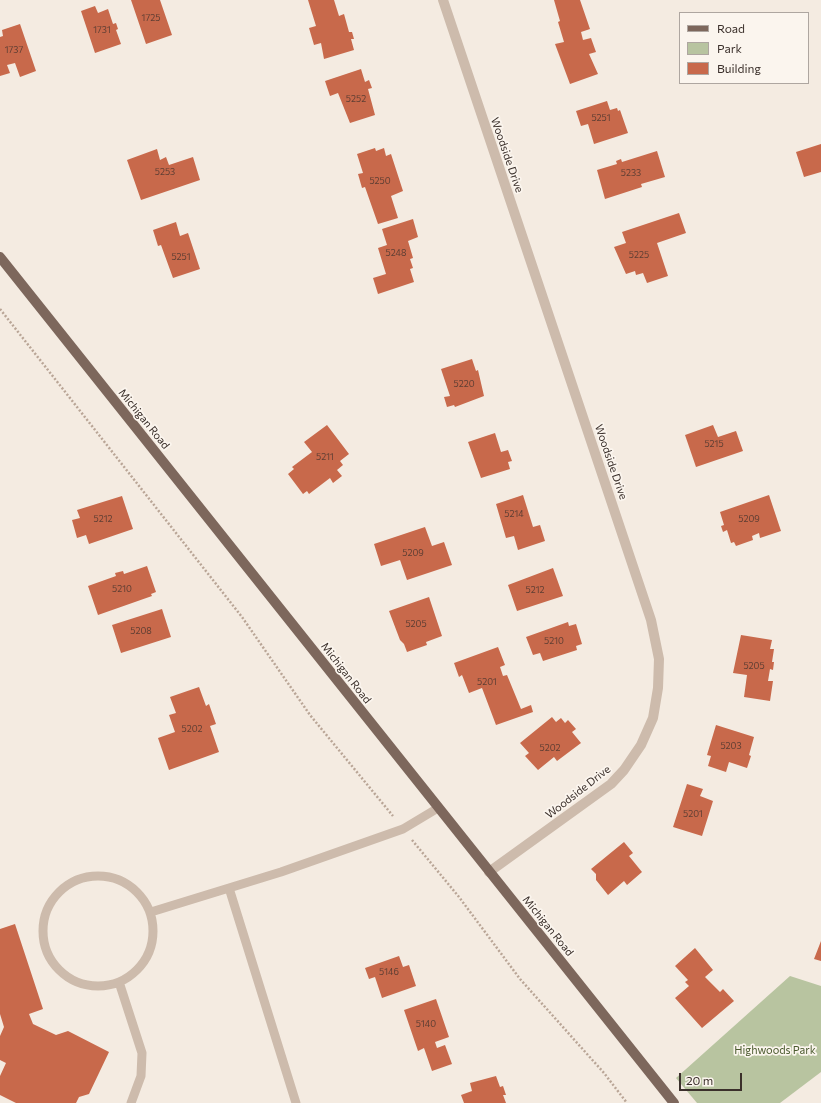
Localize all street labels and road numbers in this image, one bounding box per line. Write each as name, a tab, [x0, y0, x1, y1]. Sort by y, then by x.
street label: Woodside Drive	[488, 116, 526, 194]
street label: Michigan Road	[116, 386, 172, 452]
street label: Woodside Drive	[592, 423, 630, 501]
street label: Michigan Road	[318, 640, 374, 706]
street label: Woodside Drive	[543, 763, 613, 821]
street label: Michigan Road	[520, 893, 576, 959]

